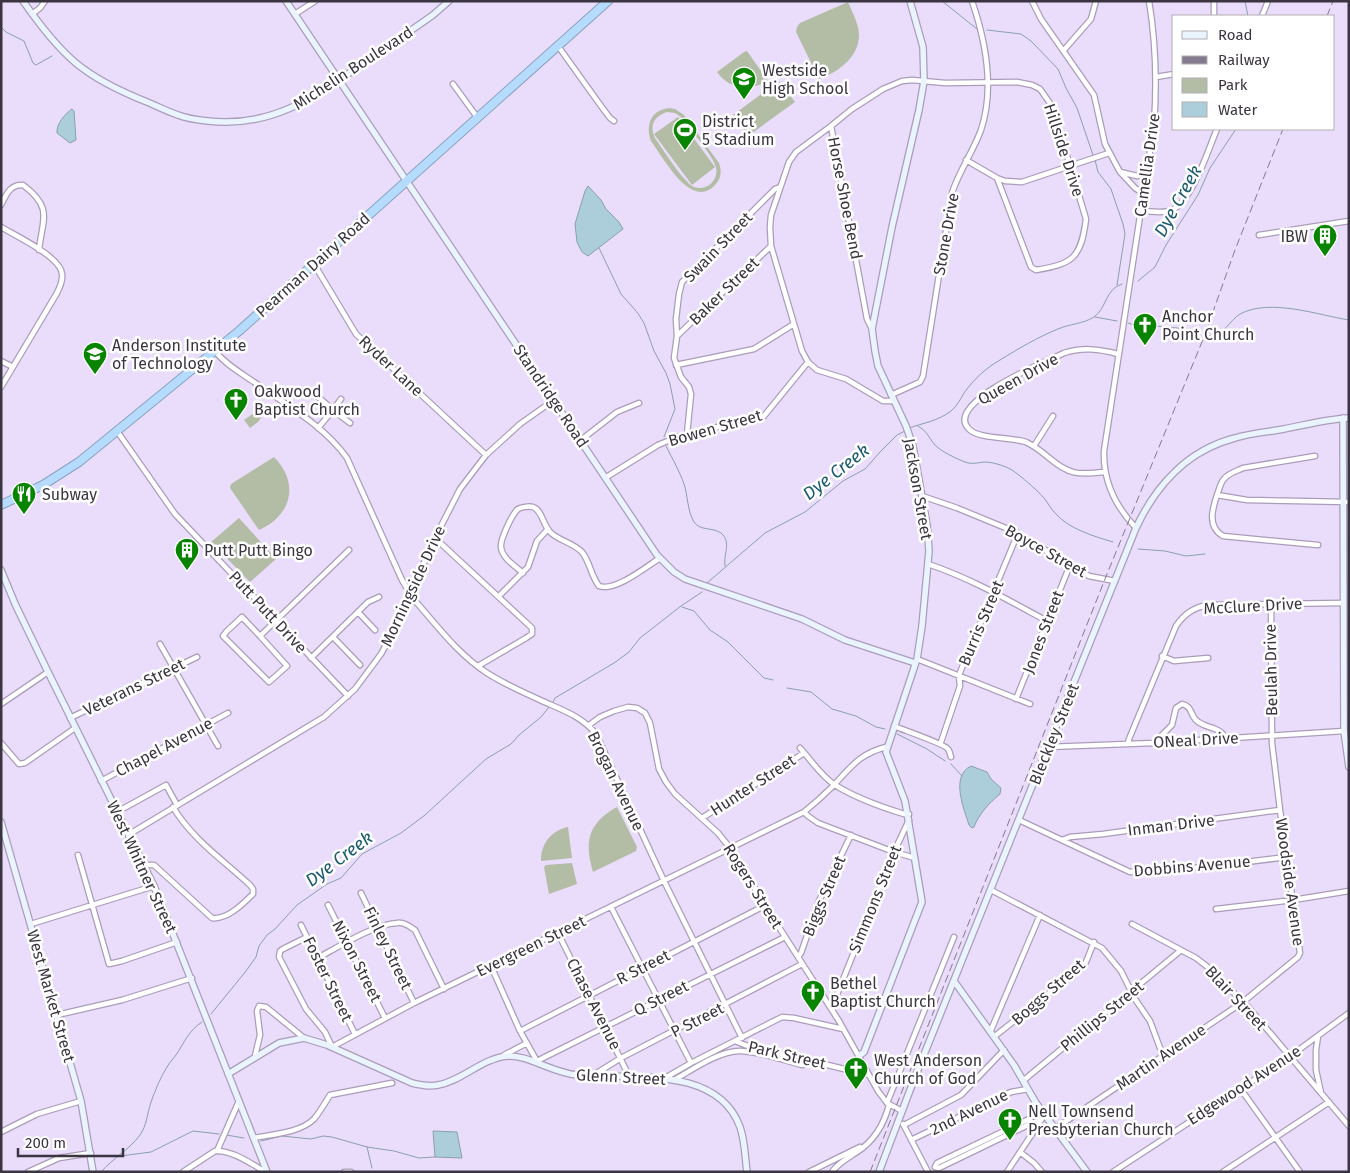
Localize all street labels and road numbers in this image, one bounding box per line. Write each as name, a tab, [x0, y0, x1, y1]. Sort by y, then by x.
street label: Michelin Boulevard	[290, 22, 416, 114]
street label: Hillside Drive	[1040, 101, 1088, 199]
street label: Camellia Drive	[1130, 112, 1164, 218]
street label: Horse Shoe Bend	[824, 135, 866, 261]
street label: Stone Drive	[929, 191, 963, 277]
street label: Swain Street	[680, 208, 756, 286]
street label: Pearman Dairy Road	[252, 209, 374, 321]
street label: Baker Street	[685, 253, 763, 329]
street label: Ryder Lane	[355, 331, 427, 401]
street label: Standridge Road	[510, 341, 592, 451]
street label: Queen Drive	[974, 349, 1062, 409]
street label: Bowen Street	[666, 406, 764, 450]
street label: Jackson Street	[900, 437, 936, 542]
street label: Boyce Street	[1002, 521, 1090, 581]
street label: Morningside Drive	[377, 522, 449, 650]
street label: Putt Putt Drive	[225, 567, 311, 657]
street label: Burris Street	[954, 577, 1008, 669]
street label: Jones Street	[1018, 588, 1068, 676]
street label: McClure Drive	[1203, 594, 1303, 618]
street label: Beulah Drive	[1261, 624, 1281, 716]
street label: Veterans Street	[80, 654, 188, 720]
street label: Bleckley Street	[1025, 680, 1083, 787]
street label: Chapel Avenue	[112, 713, 216, 781]
street label: Brogan Avenue	[584, 728, 648, 834]
street label: ONeal Drive	[1153, 728, 1239, 752]
street label: Hunter Street	[707, 750, 799, 820]
street label: West Whitner Street	[103, 798, 181, 936]
street label: Inman Drive	[1126, 810, 1216, 840]
street label: Woodside Avenue	[1272, 817, 1308, 947]
street label: Rogers Street	[719, 840, 787, 932]
street label: Simmons Street	[845, 842, 905, 956]
street label: Dobbins Avenue	[1133, 851, 1251, 881]
street label: Biggs Street	[798, 853, 850, 939]
street label: Finley Street	[360, 903, 416, 993]
street label: Evergreen Street	[473, 911, 589, 981]
street label: Nixon Street	[328, 917, 386, 1005]
street label: West Market Street	[23, 928, 79, 1065]
street label: Foster Street	[299, 933, 357, 1025]
street label: R Street	[613, 945, 673, 988]
street label: Chase Avenue	[563, 955, 625, 1053]
street label: Boggs Street	[1008, 955, 1089, 1029]
street label: Blair Street	[1201, 962, 1271, 1034]
street label: Q Street	[631, 976, 692, 1020]
street label: Phillips Street	[1057, 977, 1148, 1055]
street label: P Street	[667, 999, 727, 1041]
street label: Martin Avenue	[1112, 1020, 1210, 1094]
street label: Park Street	[746, 1037, 828, 1073]
street label: Edgewood Avenue	[1184, 1041, 1304, 1129]
street label: Glenn Street	[576, 1065, 667, 1089]
street label: 2nd Avenue	[927, 1085, 1011, 1139]

